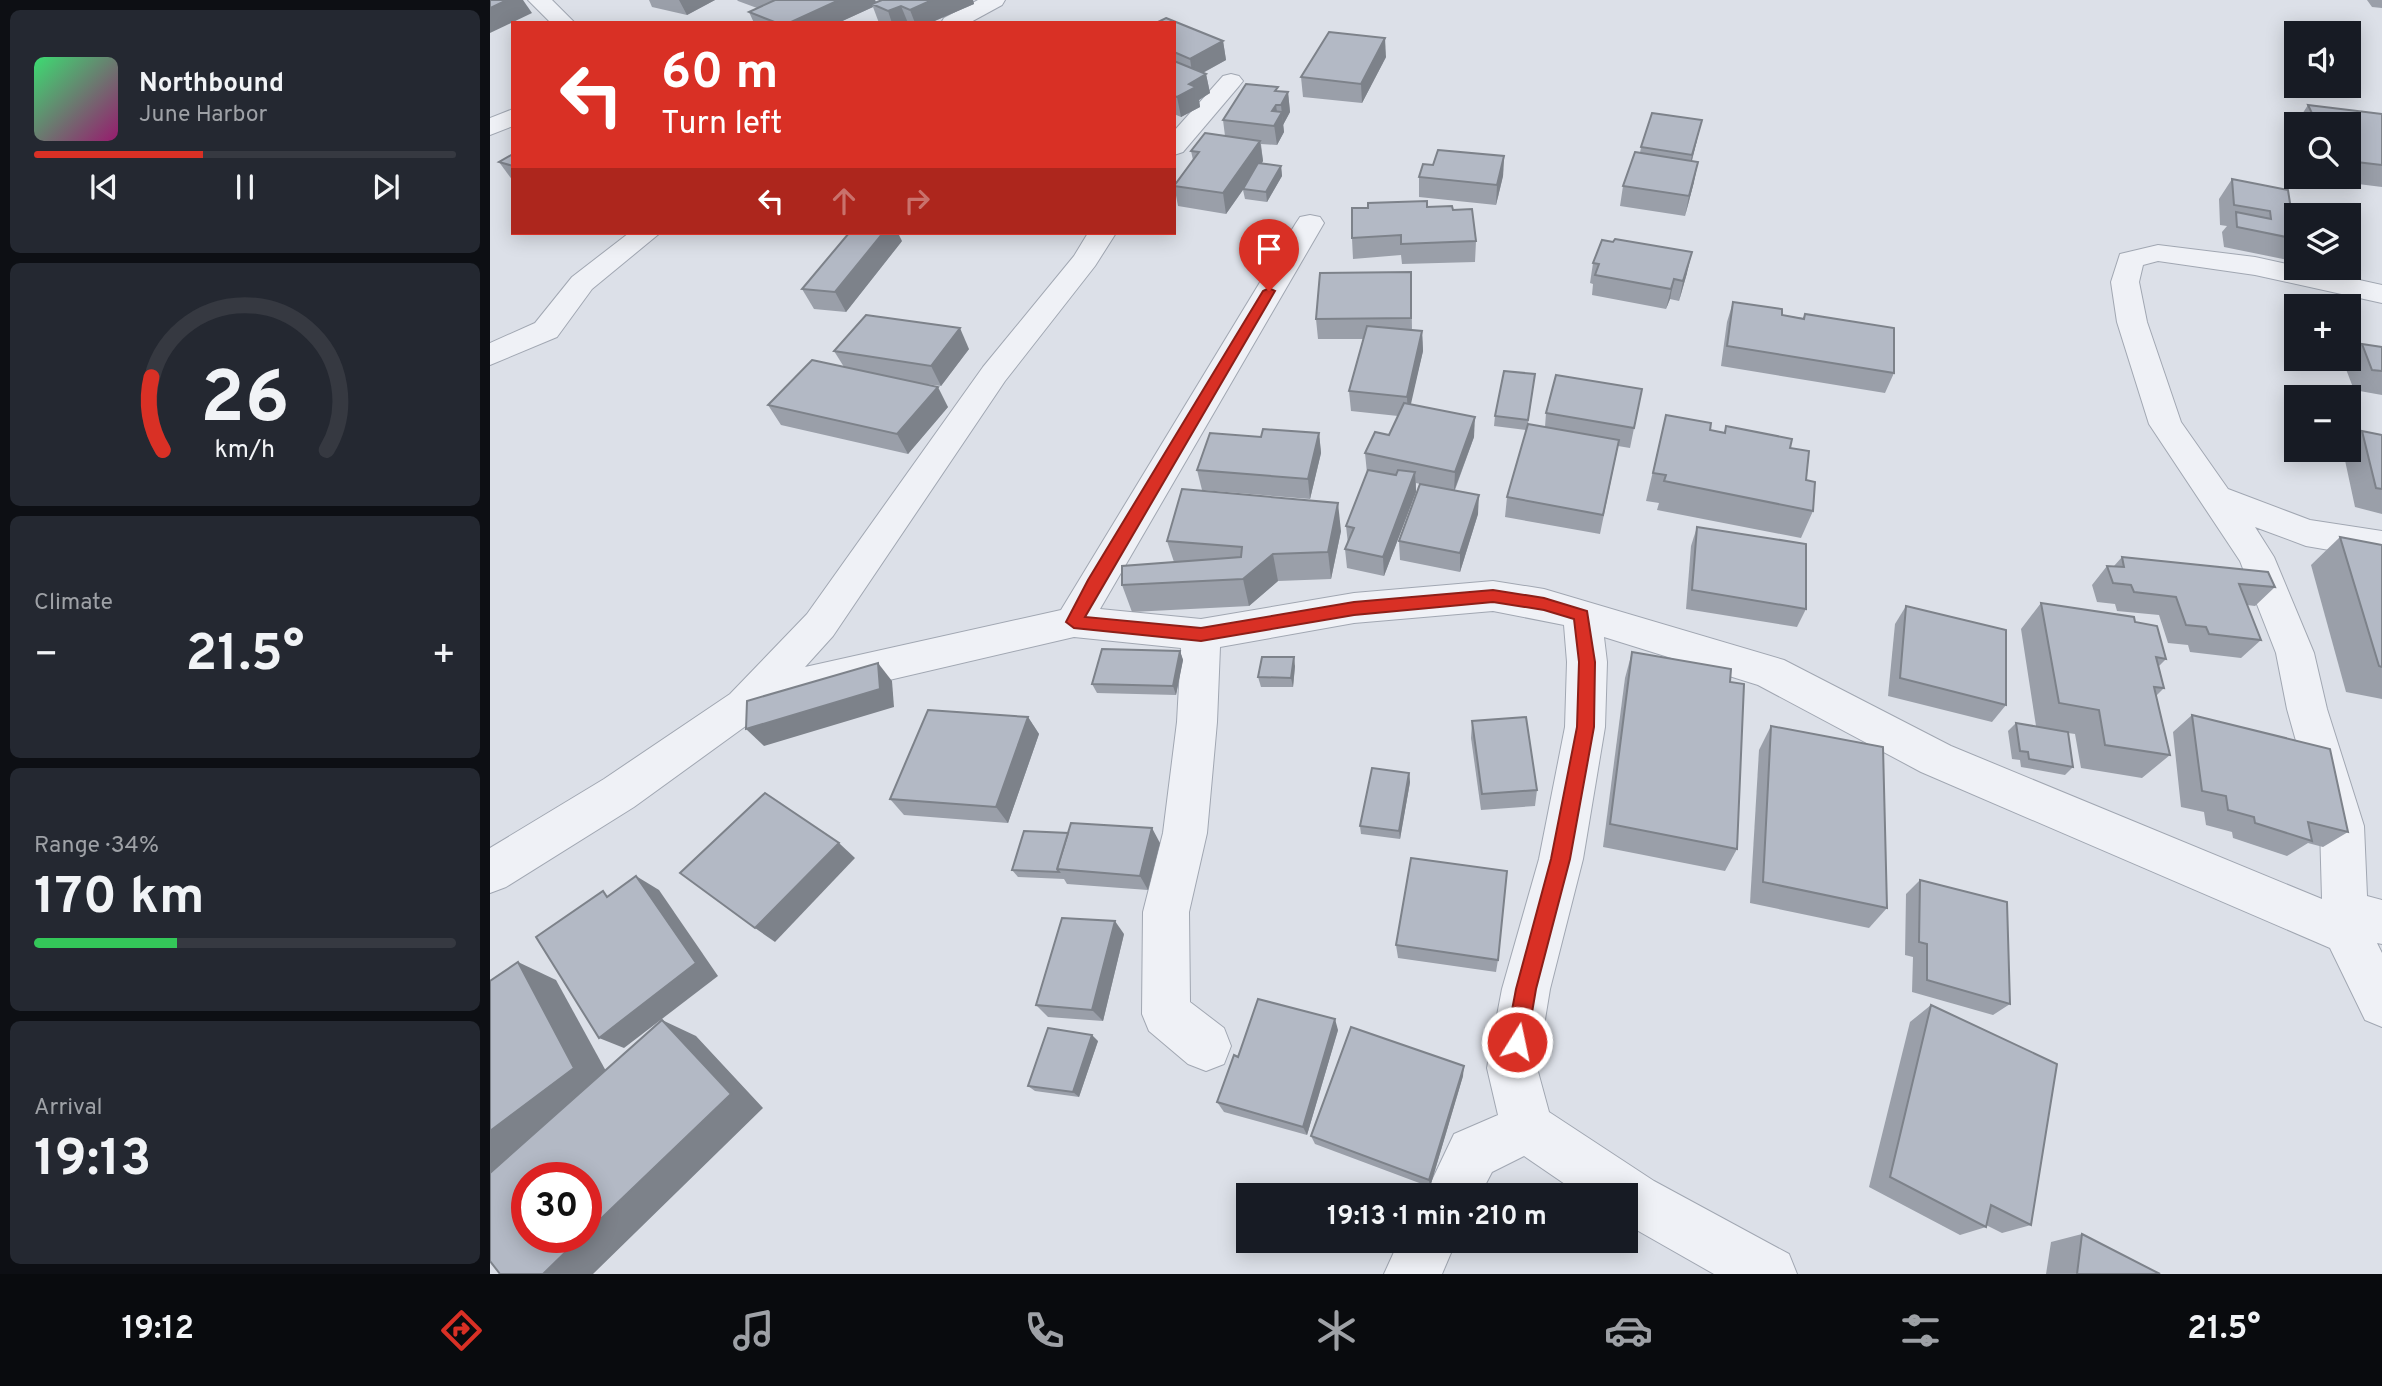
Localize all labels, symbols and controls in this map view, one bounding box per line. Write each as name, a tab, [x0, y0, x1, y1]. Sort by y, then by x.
map controls	[2284, 21, 2361, 462]
button: sound	[2284, 21, 2361, 98]
text: 60 m	[661, 44, 779, 106]
icon: left	[546, 49, 637, 140]
text: Northbound	[139, 68, 284, 101]
text: June Harbor	[139, 101, 267, 130]
text: Turn left	[661, 105, 782, 145]
button: search	[2284, 112, 2361, 189]
icon: previous	[85, 168, 123, 206]
icon: pause	[226, 168, 264, 206]
icon: next	[367, 168, 405, 206]
icon: left	[752, 182, 790, 220]
icon: ahead	[825, 182, 863, 220]
icon: right	[898, 182, 936, 220]
button: layers	[2284, 203, 2361, 280]
pin	[1239, 219, 1299, 291]
icon: arrive	[1250, 230, 1288, 268]
button: +	[2284, 294, 2361, 371]
text: 26	[200, 357, 290, 449]
button: −	[2284, 385, 2361, 462]
text: km/h	[215, 435, 275, 467]
text: Climate	[34, 589, 113, 618]
text: 21.5°	[186, 623, 304, 689]
text: −	[34, 632, 59, 681]
text: +	[431, 632, 456, 681]
text: Range · 34%	[34, 832, 159, 861]
text: 170 km	[34, 866, 205, 932]
position arrow	[1480, 1005, 1554, 1079]
text: Arrival	[34, 1094, 103, 1123]
text: 19:13	[34, 1128, 151, 1194]
speed limit sign: 30	[511, 1162, 602, 1253]
text: 19:13 · 1 min · 210 m	[1327, 1201, 1547, 1234]
icon: directions	[437, 1306, 486, 1355]
icon: music	[729, 1306, 778, 1355]
icon: phone	[1020, 1306, 1069, 1355]
icon: climate	[1312, 1306, 1361, 1355]
icon: car	[1604, 1306, 1653, 1355]
icon: filters	[1896, 1306, 1945, 1355]
text: 19:12	[121, 1310, 194, 1350]
text: 21.5°	[2187, 1310, 2261, 1350]

